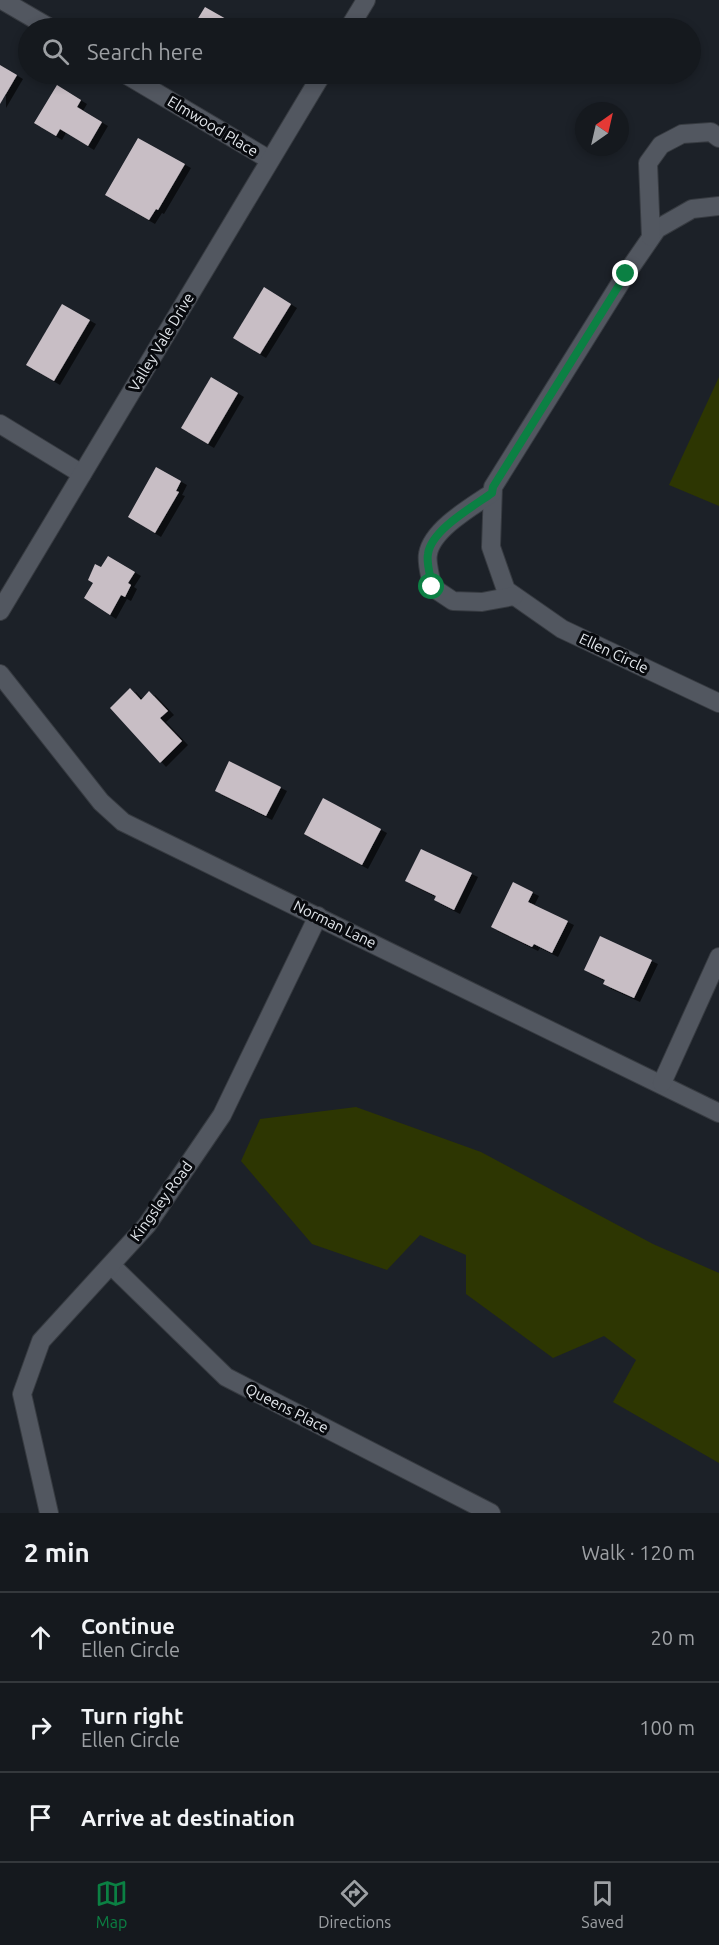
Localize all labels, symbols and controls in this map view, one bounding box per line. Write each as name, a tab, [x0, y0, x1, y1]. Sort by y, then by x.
search box	[18, 18, 701, 84]
icon: search	[39, 35, 72, 68]
text: Search here	[87, 39, 203, 64]
street label: Elmwood Place	[165, 92, 261, 160]
north arrow	[575, 102, 629, 156]
route end	[612, 260, 638, 286]
street label: Valley Vale Drive	[125, 290, 197, 394]
route start	[418, 573, 444, 599]
street label: Ellen Circle	[577, 630, 651, 676]
street label: Norman Lane	[291, 897, 379, 951]
street label: Kingsley Road	[126, 1158, 196, 1244]
street label: Queens Place	[243, 1380, 331, 1436]
text: 2 min	[24, 1538, 90, 1567]
text: Walk · 120 m	[582, 1541, 695, 1564]
text: Continue	[81, 1613, 175, 1638]
icon: ahead	[24, 1621, 57, 1654]
text: 20 m	[651, 1626, 695, 1649]
text: Ellen Circle	[81, 1638, 180, 1661]
text: Turn right	[81, 1703, 183, 1728]
icon: right	[24, 1711, 57, 1744]
text: 100 m	[639, 1716, 695, 1739]
text: Ellen Circle	[81, 1728, 180, 1751]
icon: arrive	[24, 1801, 57, 1834]
text: Arrive at destination	[81, 1805, 295, 1830]
tab: Map	[95, 1877, 128, 1931]
tab: Directions	[318, 1877, 391, 1931]
tab: Saved	[581, 1877, 624, 1931]

